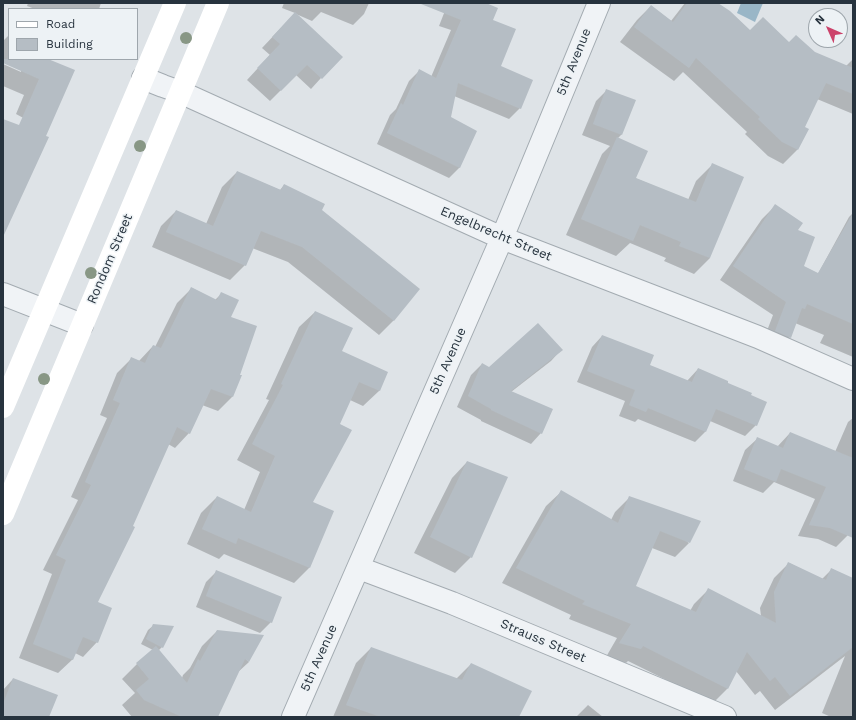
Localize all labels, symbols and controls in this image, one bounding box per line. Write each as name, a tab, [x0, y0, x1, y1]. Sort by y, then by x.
legend	[8, 8, 138, 60]
north arrow	[808, 8, 848, 48]
text: N	[812, 12, 827, 27]
text: Road	[46, 17, 75, 31]
street label: 5th Avenue	[553, 26, 595, 98]
text: Building	[46, 37, 93, 51]
street label: Engelbrecht Street	[438, 203, 554, 265]
street label: Rondom Street	[84, 212, 136, 306]
street label: 5th Avenue	[426, 325, 470, 397]
street label: Strauss Street	[498, 616, 588, 666]
street label: 5th Avenue	[297, 622, 341, 694]

